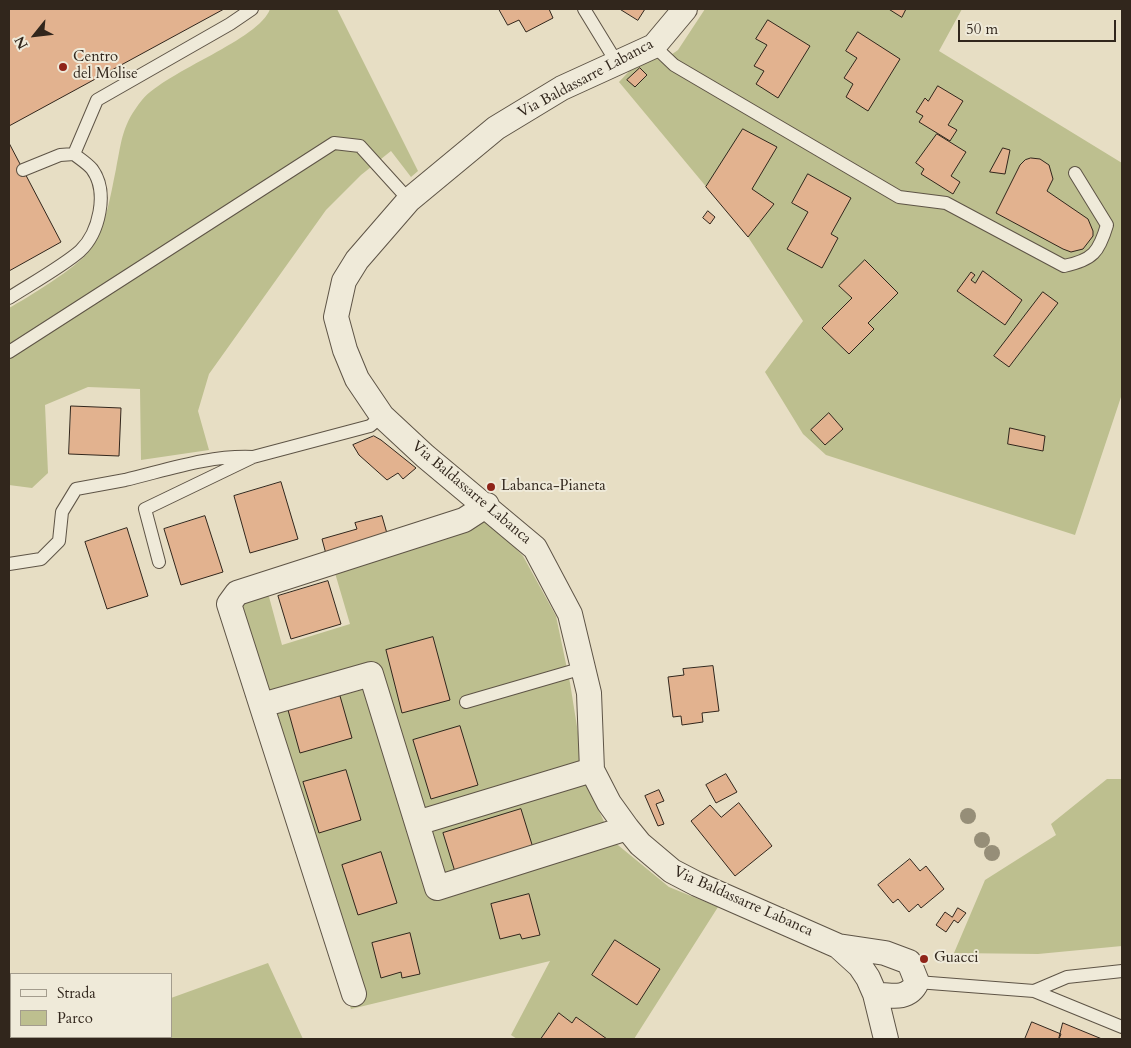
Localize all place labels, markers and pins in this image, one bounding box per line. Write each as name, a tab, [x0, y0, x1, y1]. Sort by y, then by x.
place label: Centro del Molise	[73, 49, 138, 84]
marker: Centro del Molise	[57, 61, 69, 73]
place label: Labanca-Pianeta	[501, 478, 606, 496]
marker: Labanca-Pianeta	[485, 481, 497, 493]
place label: Guacci	[934, 950, 978, 968]
marker: Guacci	[918, 953, 930, 965]

